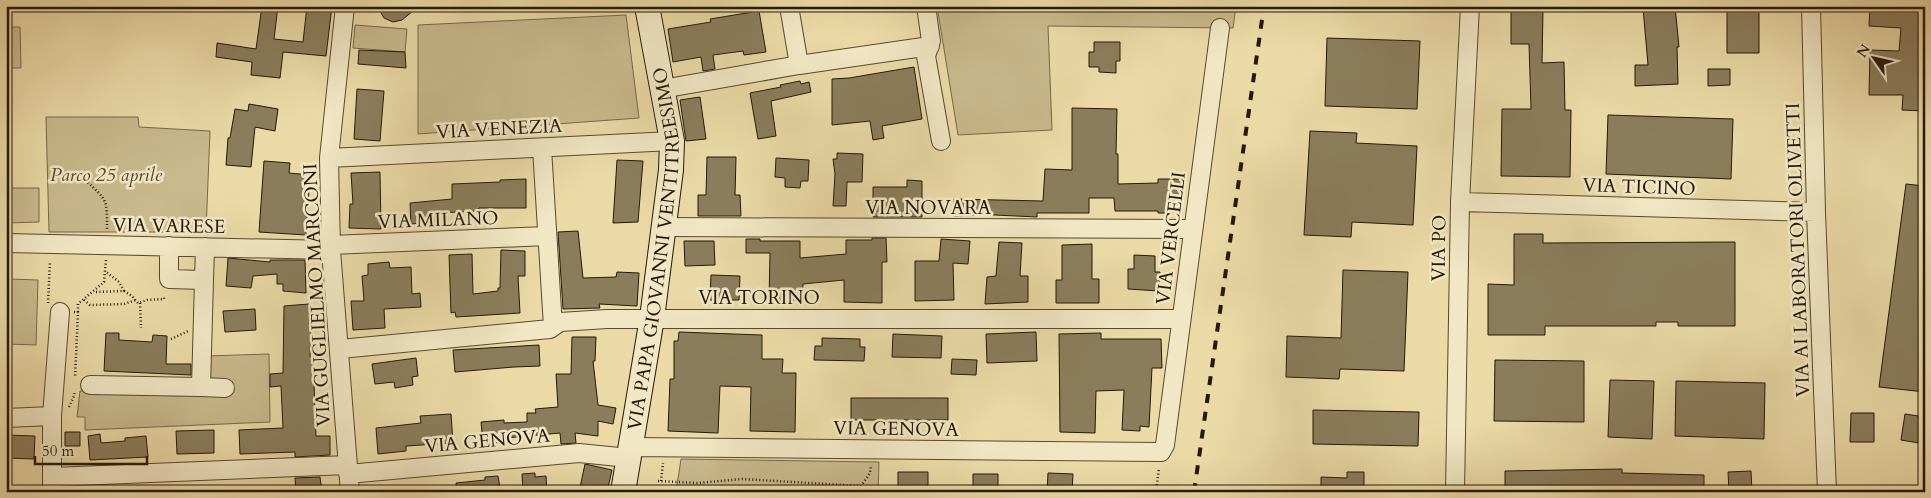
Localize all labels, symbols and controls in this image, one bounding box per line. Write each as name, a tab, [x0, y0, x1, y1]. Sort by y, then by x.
north arrow	[1848, 32, 1898, 82]
text: N	[1852, 41, 1875, 61]
street label: VIA PAPA GIOVANNI VENTITREESIMO	[621, 65, 686, 432]
street label: VIA AI LABORATORI OLIVETTI	[1780, 102, 1816, 398]
street label: VIA VENEZIA	[435, 113, 563, 145]
park label: Parco 25 aprile	[50, 162, 163, 188]
street label: VIA GUGLIELMO MARCONI	[297, 163, 337, 427]
street label: VIA VERCELLI	[1150, 170, 1192, 306]
street label: VIA TICINO	[1582, 172, 1696, 202]
street label: VIA NOVARA	[865, 195, 991, 221]
street label: VIA MILANO	[377, 205, 499, 235]
street label: VIA VARESE	[112, 212, 226, 240]
street label: VIA PO	[1425, 214, 1453, 282]
street label: VIA TORINO	[698, 285, 820, 311]
street label: VIA GENOVA	[833, 415, 960, 443]
street label: VIA GENOVA	[423, 423, 551, 459]
scale bar	[35, 433, 148, 465]
text: 50 m	[42, 441, 74, 461]

